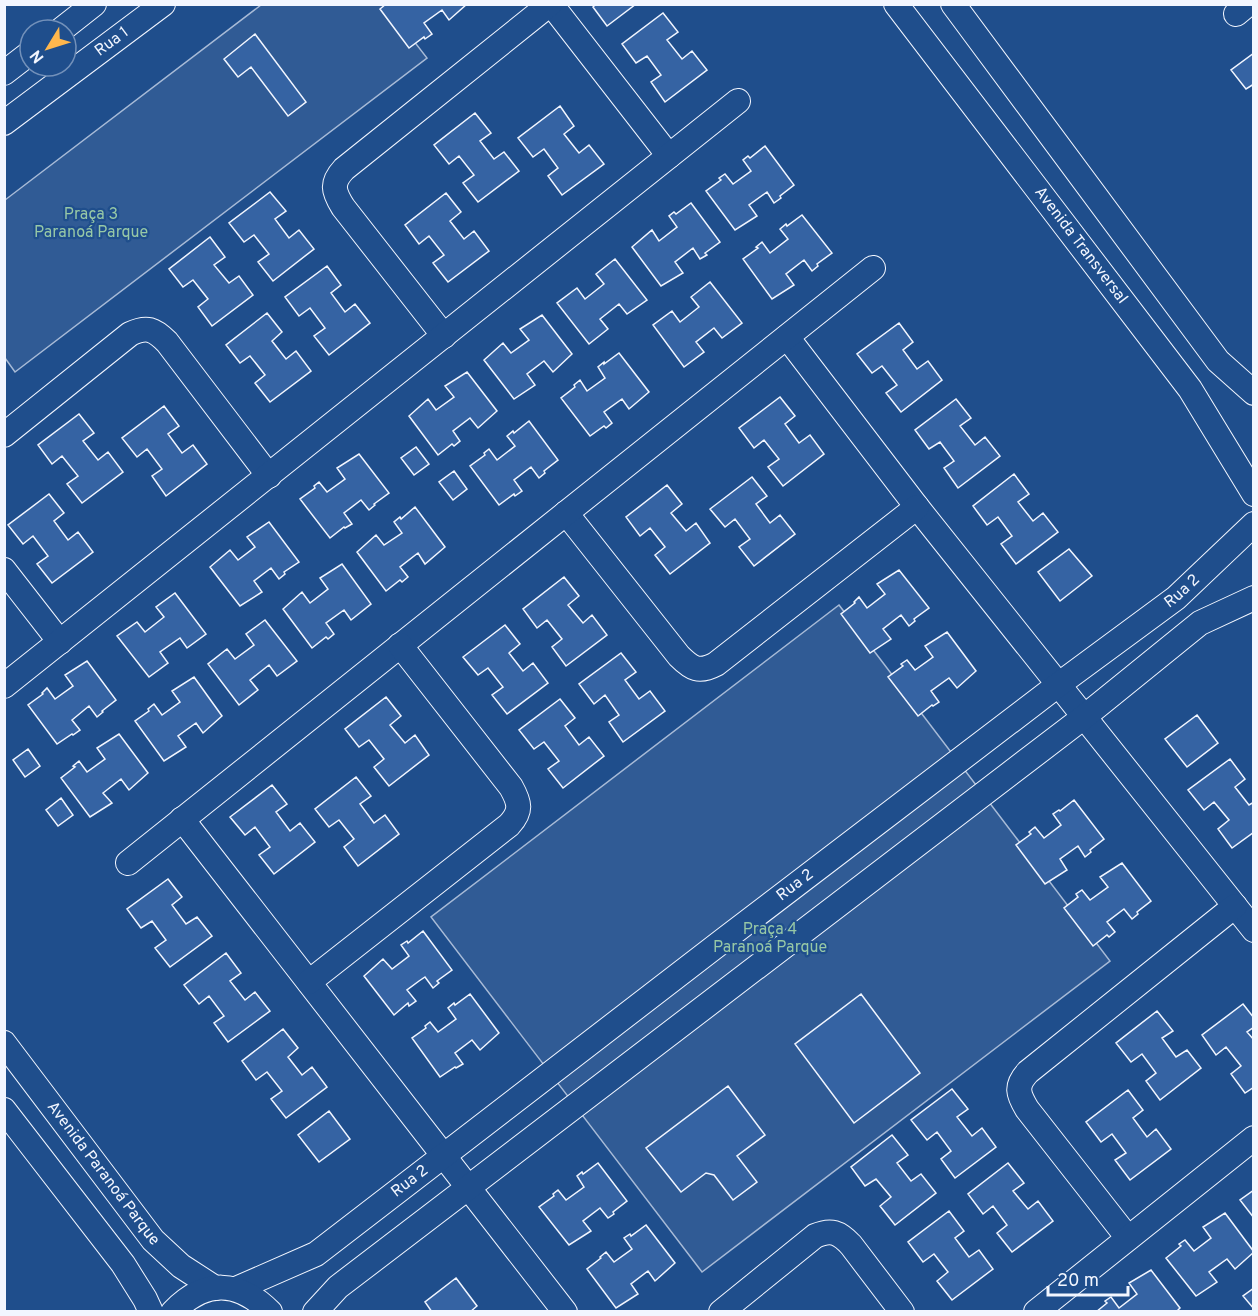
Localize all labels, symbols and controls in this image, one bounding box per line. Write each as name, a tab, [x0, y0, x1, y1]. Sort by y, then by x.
north arrow	[18, 18, 78, 78]
street label: Rua 1	[91, 23, 133, 61]
text: N	[26, 45, 49, 67]
street label: Avenida Transversal	[1029, 183, 1132, 308]
park label: Praça 3 Paranoá Parque	[34, 205, 148, 243]
street label: Rua 2	[1161, 570, 1204, 613]
street label: Rua 2	[773, 865, 818, 906]
park label: Praça 4 Paranoá Parque	[713, 920, 827, 958]
street label: Avenida Paranoá Parque	[42, 1098, 163, 1251]
street label: Rua 2	[387, 1161, 433, 1202]
scale bar	[1048, 1259, 1128, 1297]
text: 20 m	[1057, 1270, 1099, 1293]

